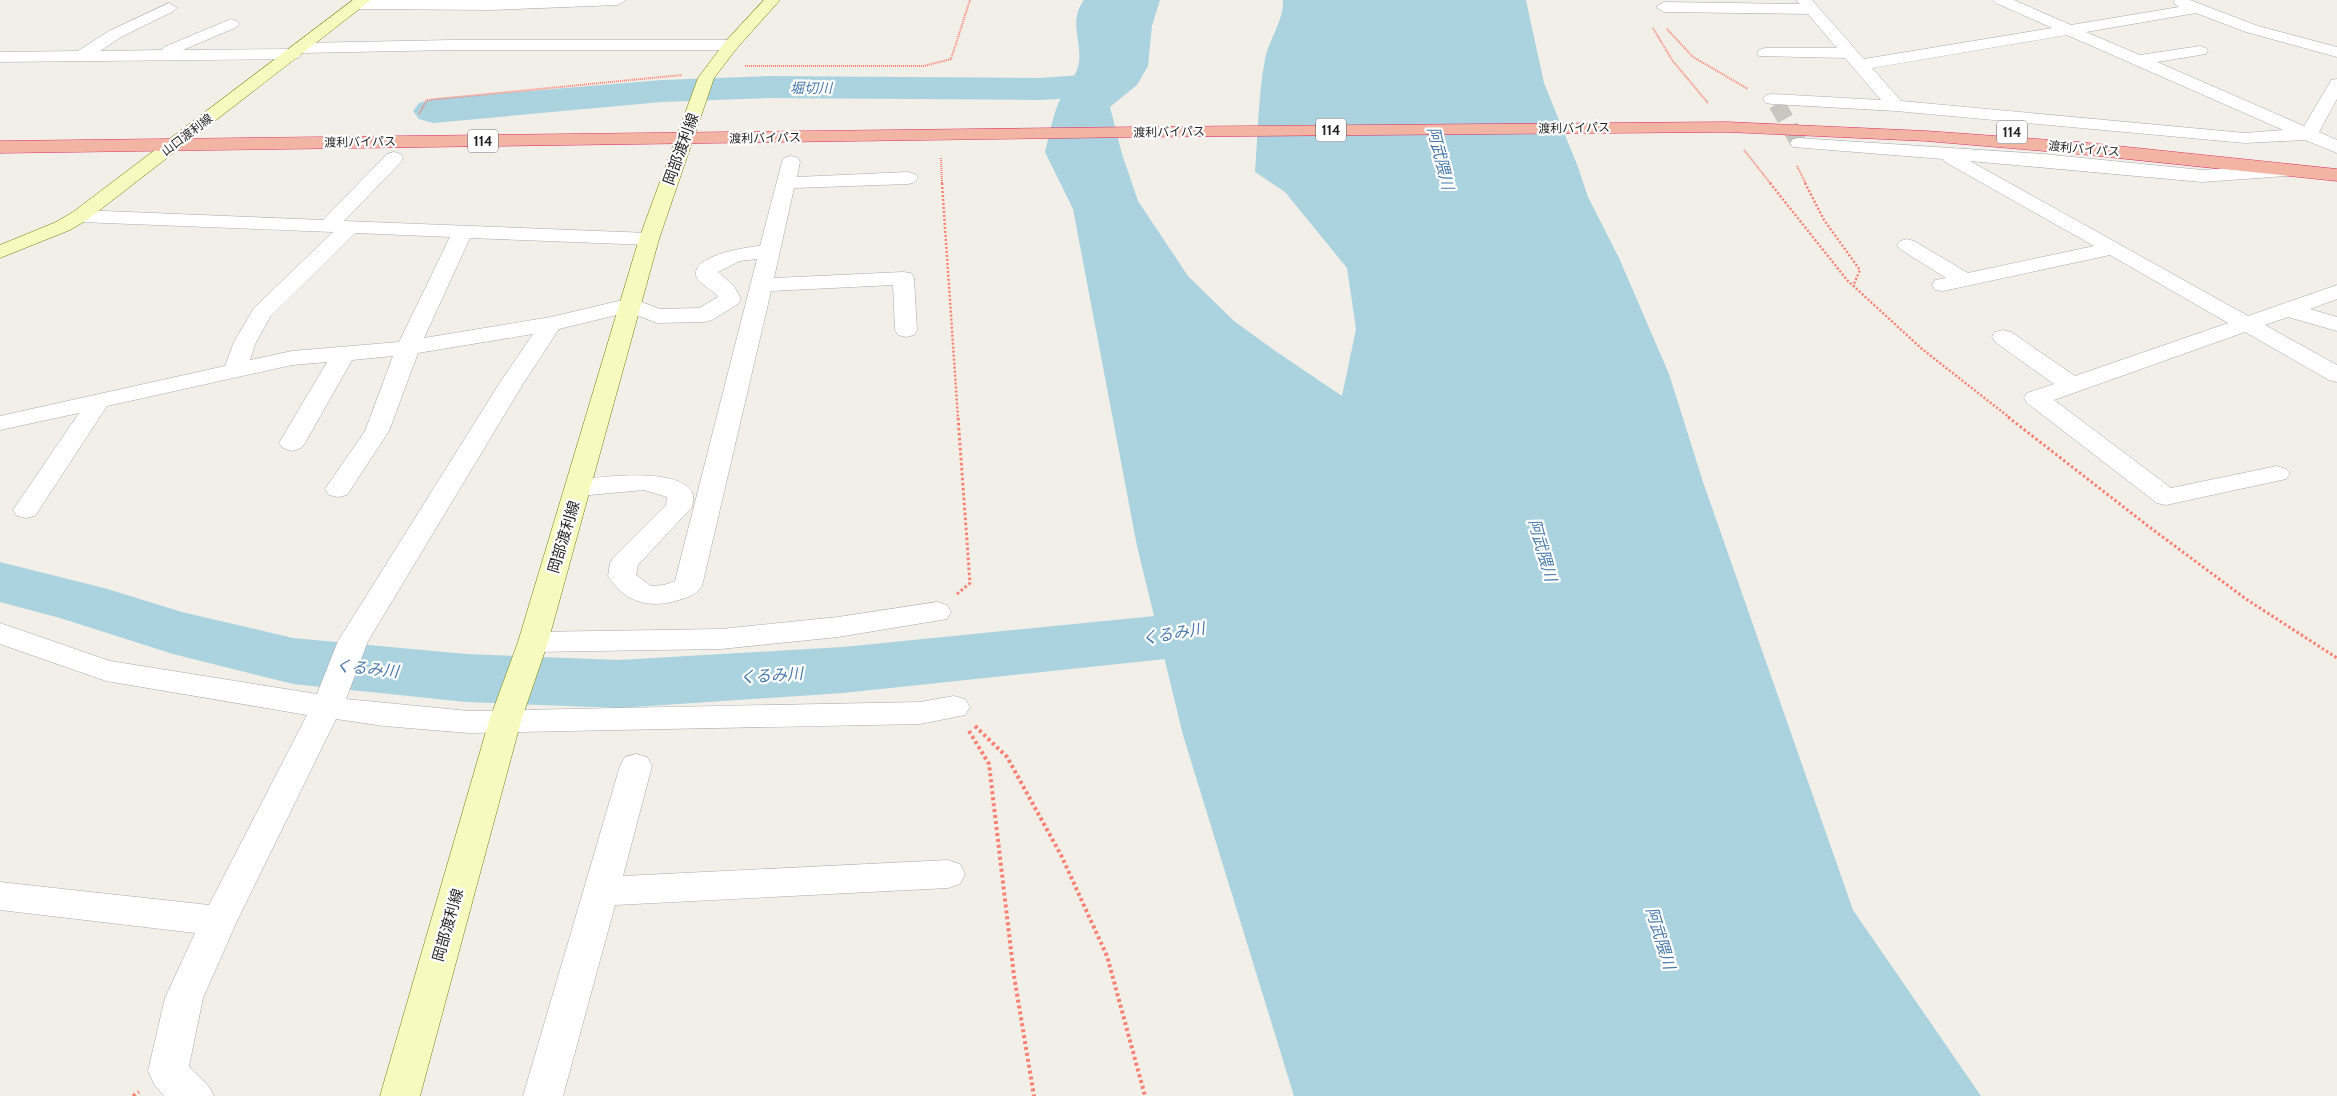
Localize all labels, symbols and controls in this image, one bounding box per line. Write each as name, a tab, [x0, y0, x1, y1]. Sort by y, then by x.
water label: 堀切川	[790, 79, 834, 97]
street label: 山口渡利線	[158, 111, 215, 159]
street label: 岡部渡利線	[660, 111, 702, 187]
road number: 114	[1316, 118, 1346, 142]
street label: 渡利バイパス	[1538, 119, 1610, 136]
road number: 114	[1997, 120, 2027, 144]
street label: 渡利バイパス	[1133, 123, 1205, 140]
water label: 阿武隈川	[1424, 125, 1458, 193]
street label: 渡利バイパス	[729, 129, 801, 146]
road number: 114	[468, 130, 498, 152]
street label: 渡利バイパス	[324, 133, 396, 150]
street label: 渡利バイパス	[2048, 138, 2120, 159]
street label: 岡部渡利線	[544, 498, 584, 576]
water label: 阿武隈川	[1525, 517, 1561, 585]
water label: くるみ川	[1140, 618, 1208, 648]
water label: くるみ川	[334, 656, 402, 681]
water label: くるみ川	[739, 664, 805, 687]
street label: 岡部渡利線	[429, 886, 467, 964]
water label: 阿武隈川	[1642, 905, 1680, 973]

